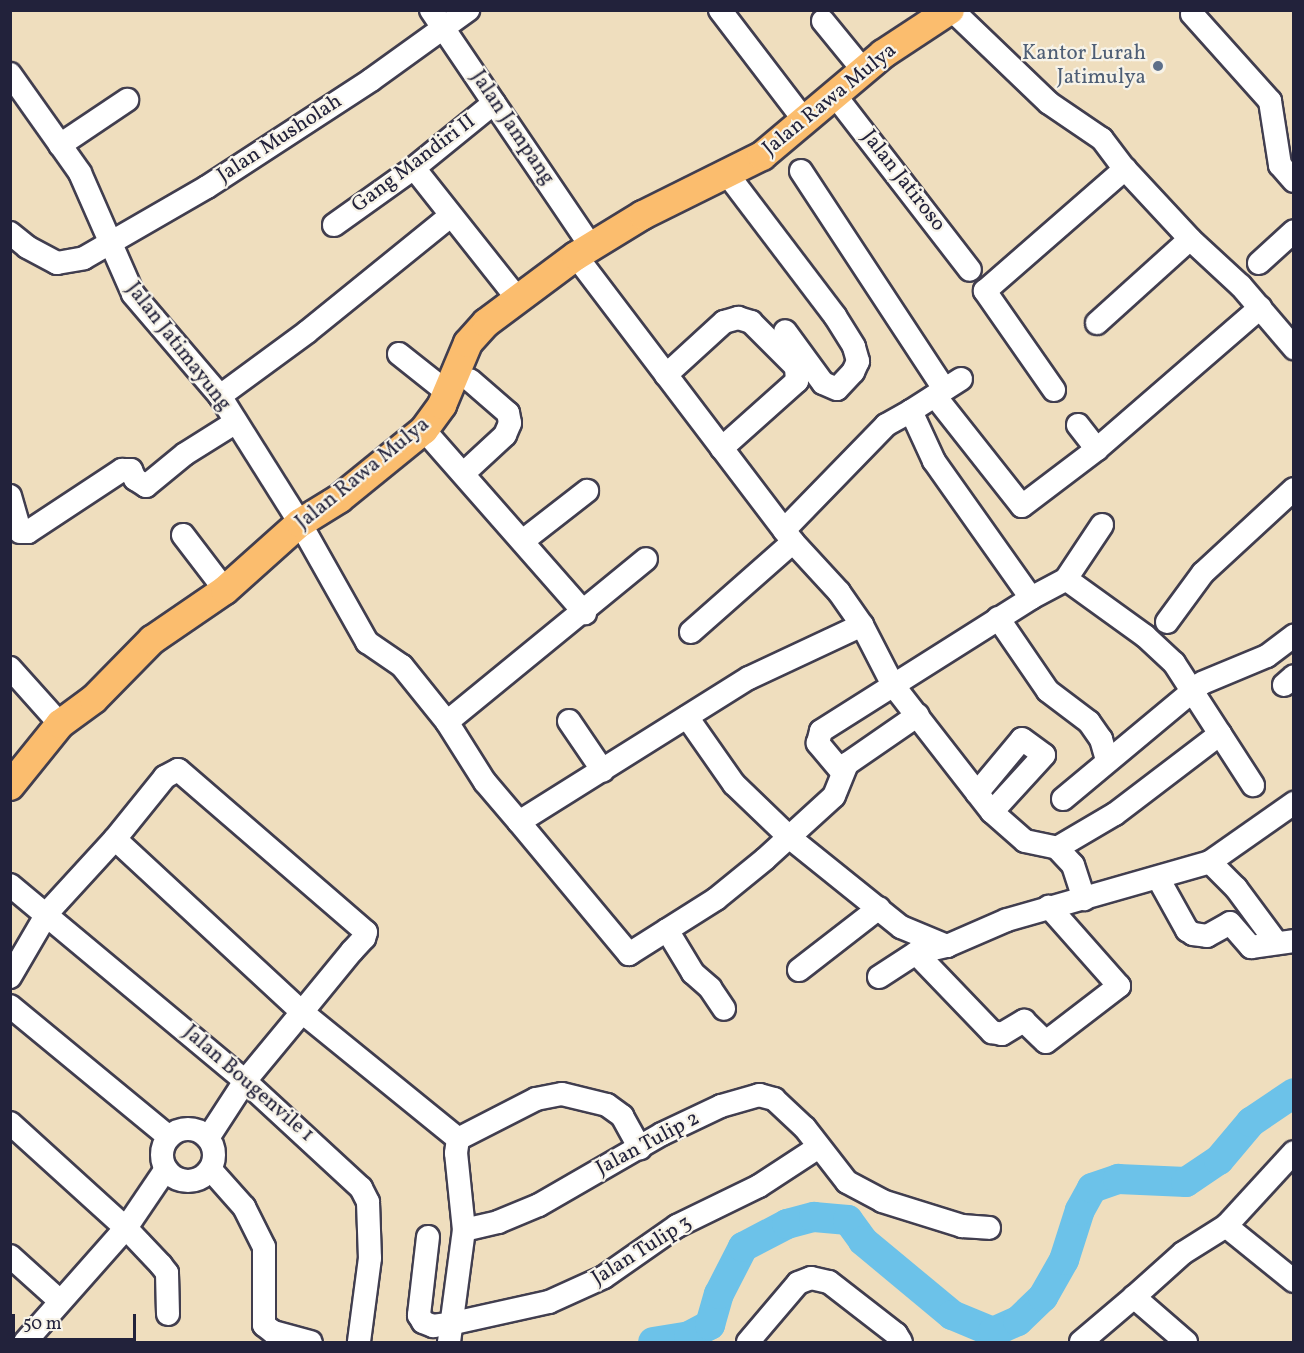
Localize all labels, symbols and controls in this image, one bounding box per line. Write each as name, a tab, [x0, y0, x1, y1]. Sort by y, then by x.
street label: Jalan Rawa Mulya	[758, 38, 902, 162]
place label: Kantor Lurah Jatimulya	[1022, 41, 1146, 91]
marker: Kantor Lurah Jatimulya	[1151, 59, 1165, 73]
street label: Jalan Jampang	[464, 66, 560, 190]
street label: Jalan Musholah	[213, 89, 347, 189]
street label: Gang Mandiri II	[347, 109, 481, 219]
street label: Jalan Jatiroso	[856, 125, 950, 237]
street label: Jalan Jatimayung	[120, 278, 236, 416]
street label: Jalan Rawa Mulya	[291, 412, 435, 536]
street label: Jalan Bougenvile 1	[177, 1020, 319, 1148]
street label: Jalan Tulip 2	[592, 1106, 704, 1182]
street label: Jalan Tulip 3	[587, 1210, 697, 1292]
scale bar	[15, 1302, 140, 1340]
text: 50 m	[23, 1312, 62, 1337]

